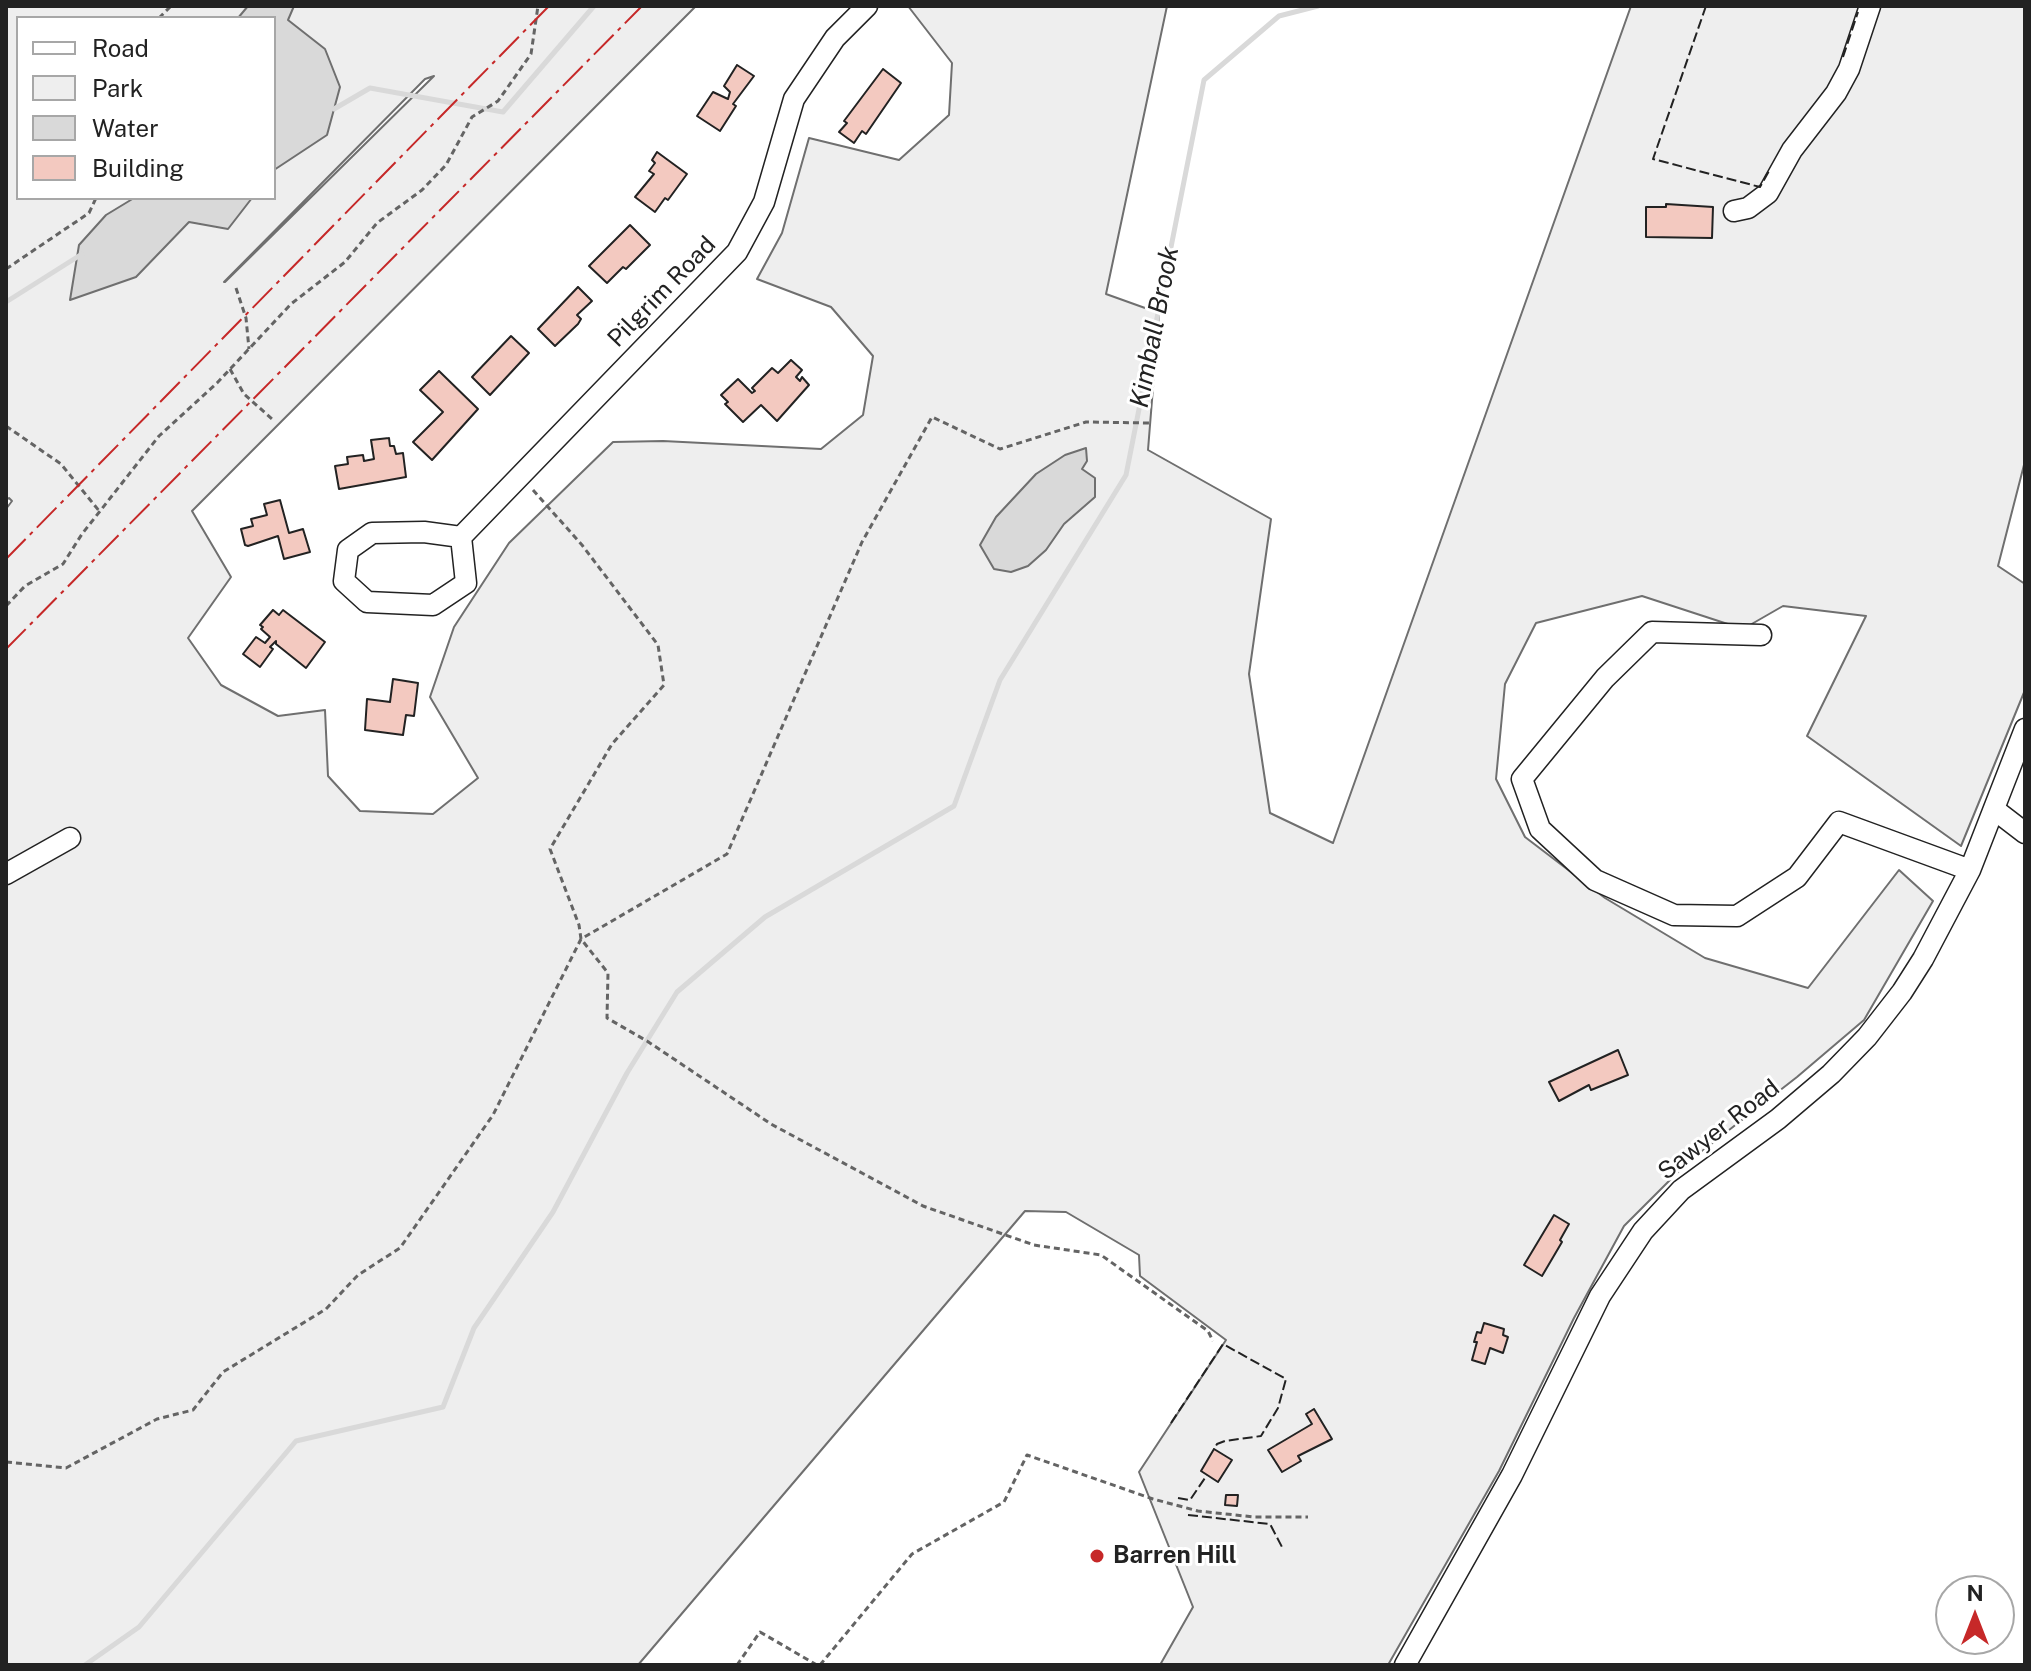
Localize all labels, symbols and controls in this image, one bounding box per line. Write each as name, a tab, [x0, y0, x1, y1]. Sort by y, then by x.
legend	[16, 16, 276, 200]
text: Road	[92, 34, 149, 62]
text: Park	[92, 74, 143, 102]
text: Water	[92, 114, 159, 142]
text: Building	[92, 154, 184, 182]
street label: Pilgrim Road	[602, 231, 722, 353]
water label: Kimball Brook	[1124, 244, 1186, 410]
street label: Sawyer Road	[1653, 1074, 1785, 1186]
place label: Barren Hill	[1113, 1542, 1237, 1570]
marker: Barren Hill	[1088, 1547, 1106, 1565]
north arrow	[1935, 1575, 2015, 1655]
text: N	[1966, 1580, 1984, 1606]

